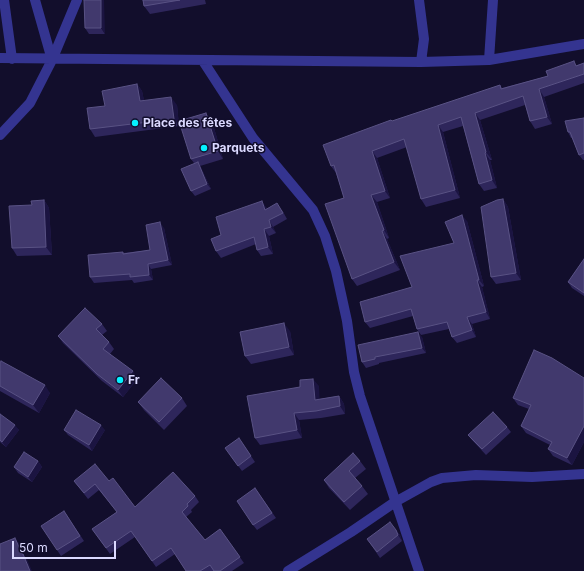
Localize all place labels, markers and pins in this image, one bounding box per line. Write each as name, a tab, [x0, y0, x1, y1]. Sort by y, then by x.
place label: Place des fêtes	[143, 116, 232, 130]
marker: Place des fêtes	[130, 118, 140, 128]
place label: Parquets	[212, 141, 264, 155]
marker: Parquets	[199, 143, 209, 153]
place label: Fr	[128, 373, 140, 387]
marker: Fr	[115, 375, 125, 385]

